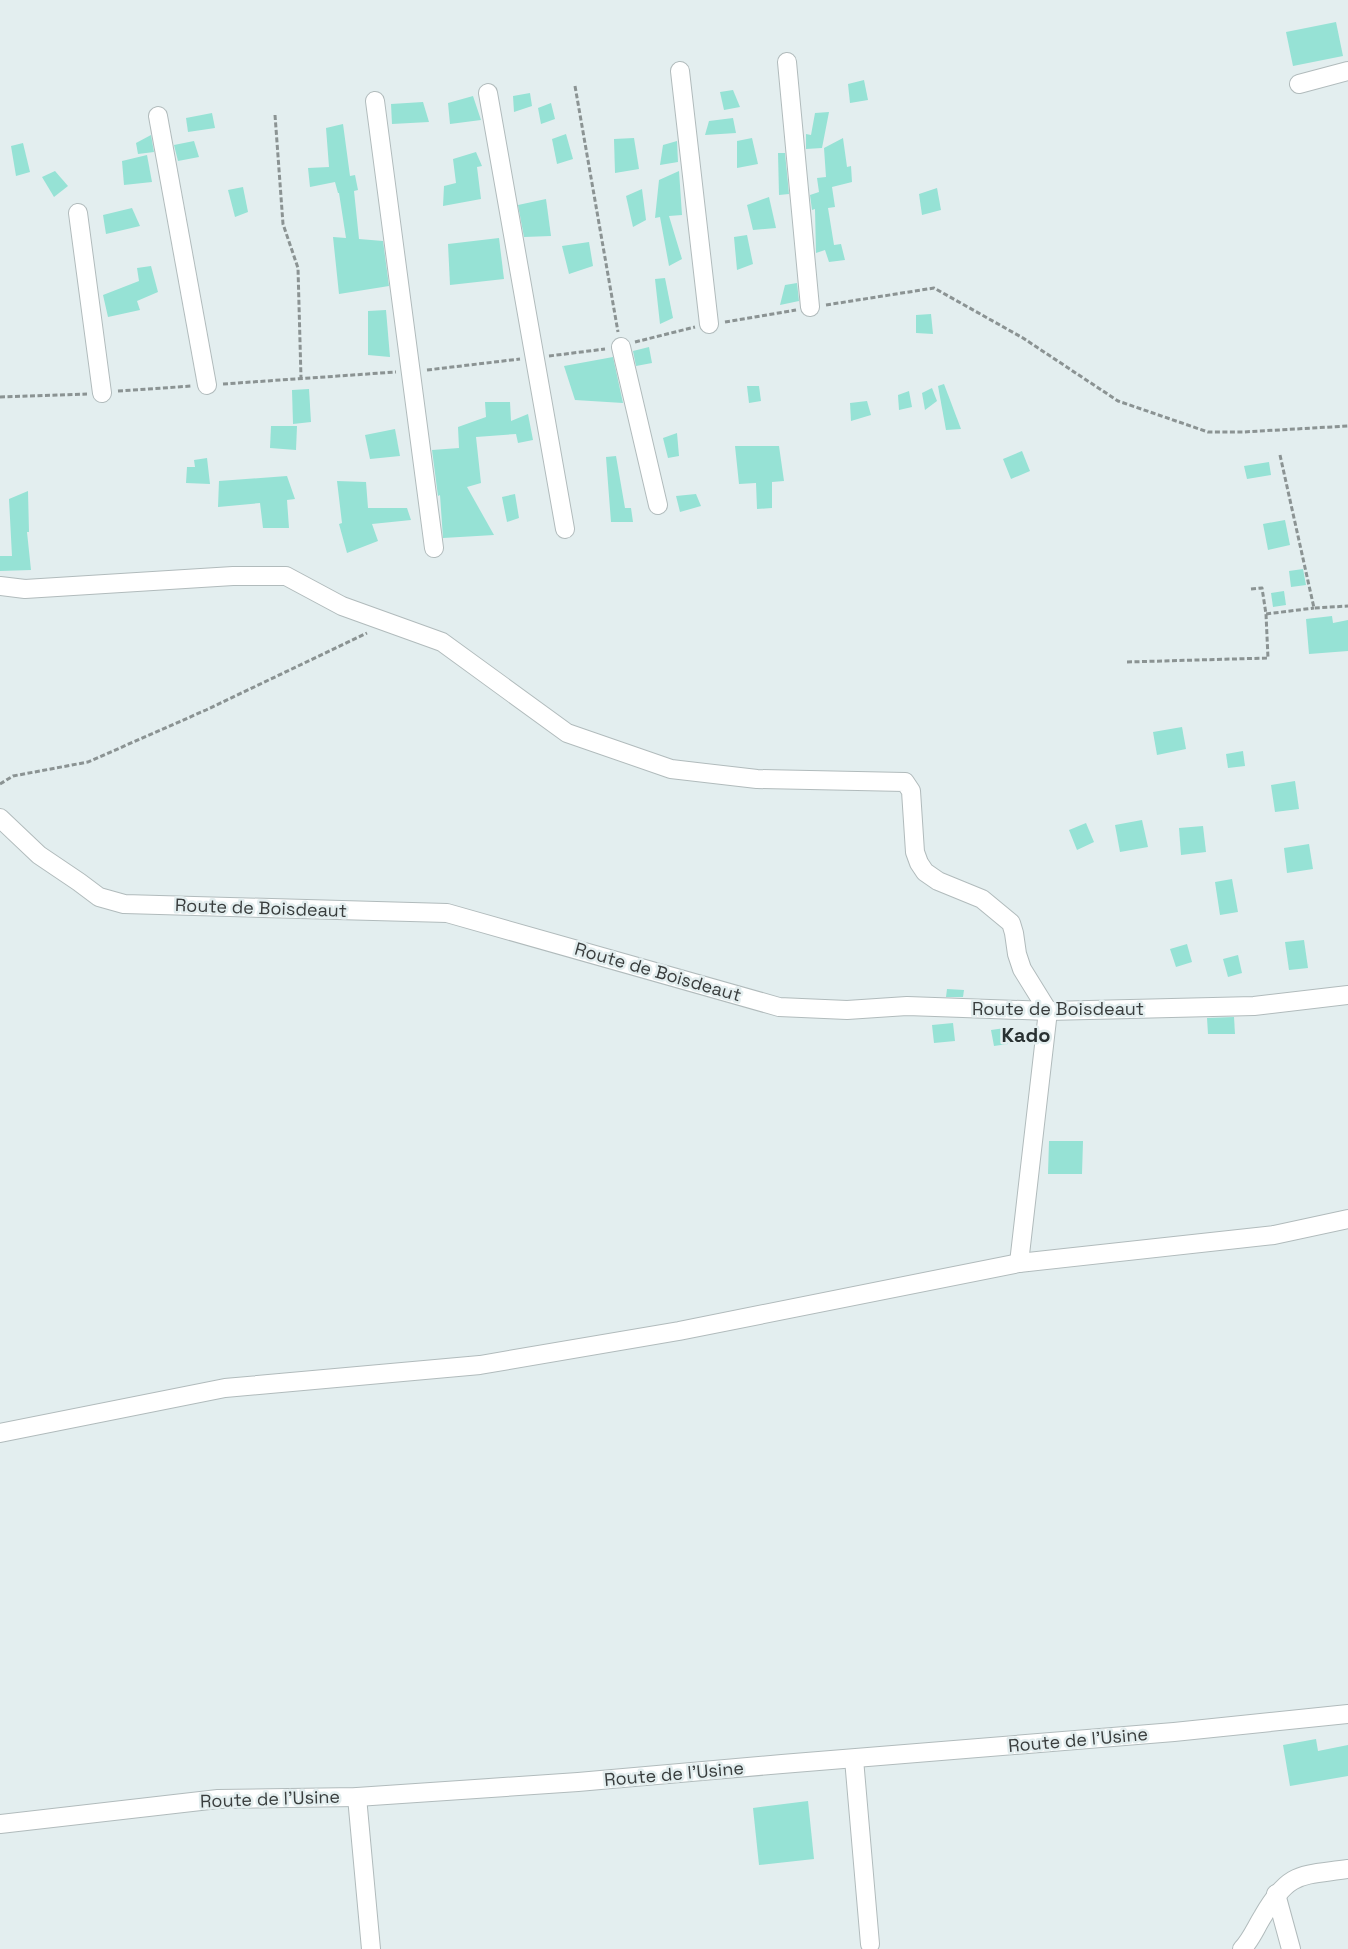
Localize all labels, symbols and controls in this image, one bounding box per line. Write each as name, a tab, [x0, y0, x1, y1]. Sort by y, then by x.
street label: Route de Boisdeaut	[175, 893, 347, 922]
street label: Route de Boisdeaut	[572, 937, 744, 1006]
street label: Route de Boisdeaut	[972, 997, 1144, 1020]
district label: Kado	[1002, 1022, 1050, 1048]
street label: Route de l'Usine	[1007, 1722, 1149, 1757]
street label: Route de l'Usine	[603, 1756, 745, 1791]
street label: Route de l'Usine	[200, 1785, 340, 1812]

